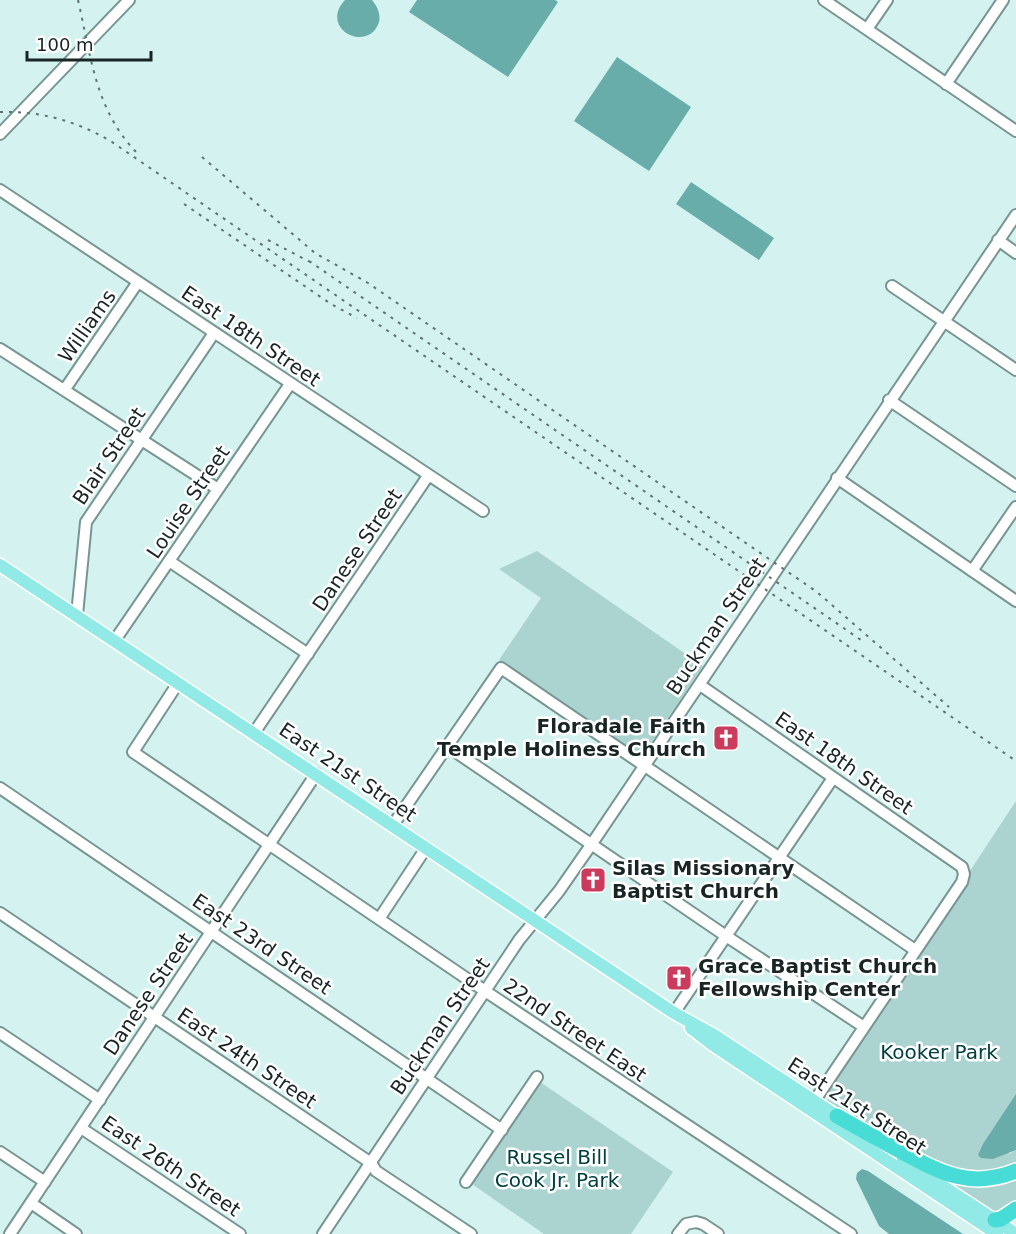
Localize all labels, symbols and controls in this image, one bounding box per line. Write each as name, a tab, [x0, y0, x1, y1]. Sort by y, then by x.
scale bar	[27, 24, 152, 62]
text: 100 m	[36, 34, 94, 55]
street label: East 18th Street	[177, 281, 325, 392]
street label: Williams	[53, 285, 121, 367]
street label: Blair Street	[68, 403, 150, 509]
street label: Louise Street	[141, 441, 235, 563]
street label: Danese Street	[307, 484, 407, 616]
street label: Buckman Street	[661, 553, 771, 699]
street label: East 18th Street	[771, 707, 918, 820]
place label: Floradale Faith Temple Holiness Church	[437, 714, 706, 761]
street label: East 21st Street	[275, 717, 421, 827]
church icon: Floradale Faith Temple Holiness Church	[711, 723, 741, 753]
place label: Silas Missionary Baptist Church	[612, 856, 794, 903]
church icon: Silas Missionary Baptist Church	[578, 865, 608, 895]
street label: East 23rd Street	[188, 889, 336, 1000]
street label: Danese Street	[98, 928, 198, 1060]
street label: Buckman Street	[385, 953, 495, 1099]
place label: Grace Baptist Church Fellowship Center	[698, 954, 937, 1001]
church icon: Grace Baptist Church Fellowship Center	[664, 963, 694, 993]
street label: 22nd Street East	[499, 973, 651, 1087]
street label: East 24th Street	[173, 1003, 321, 1114]
park label: Kooker Park	[880, 1040, 998, 1064]
street label: East 21st Street	[783, 1052, 931, 1160]
street label: East 26th Street	[97, 1111, 245, 1222]
park label: Russel Bill Cook Jr. Park	[495, 1145, 620, 1192]

